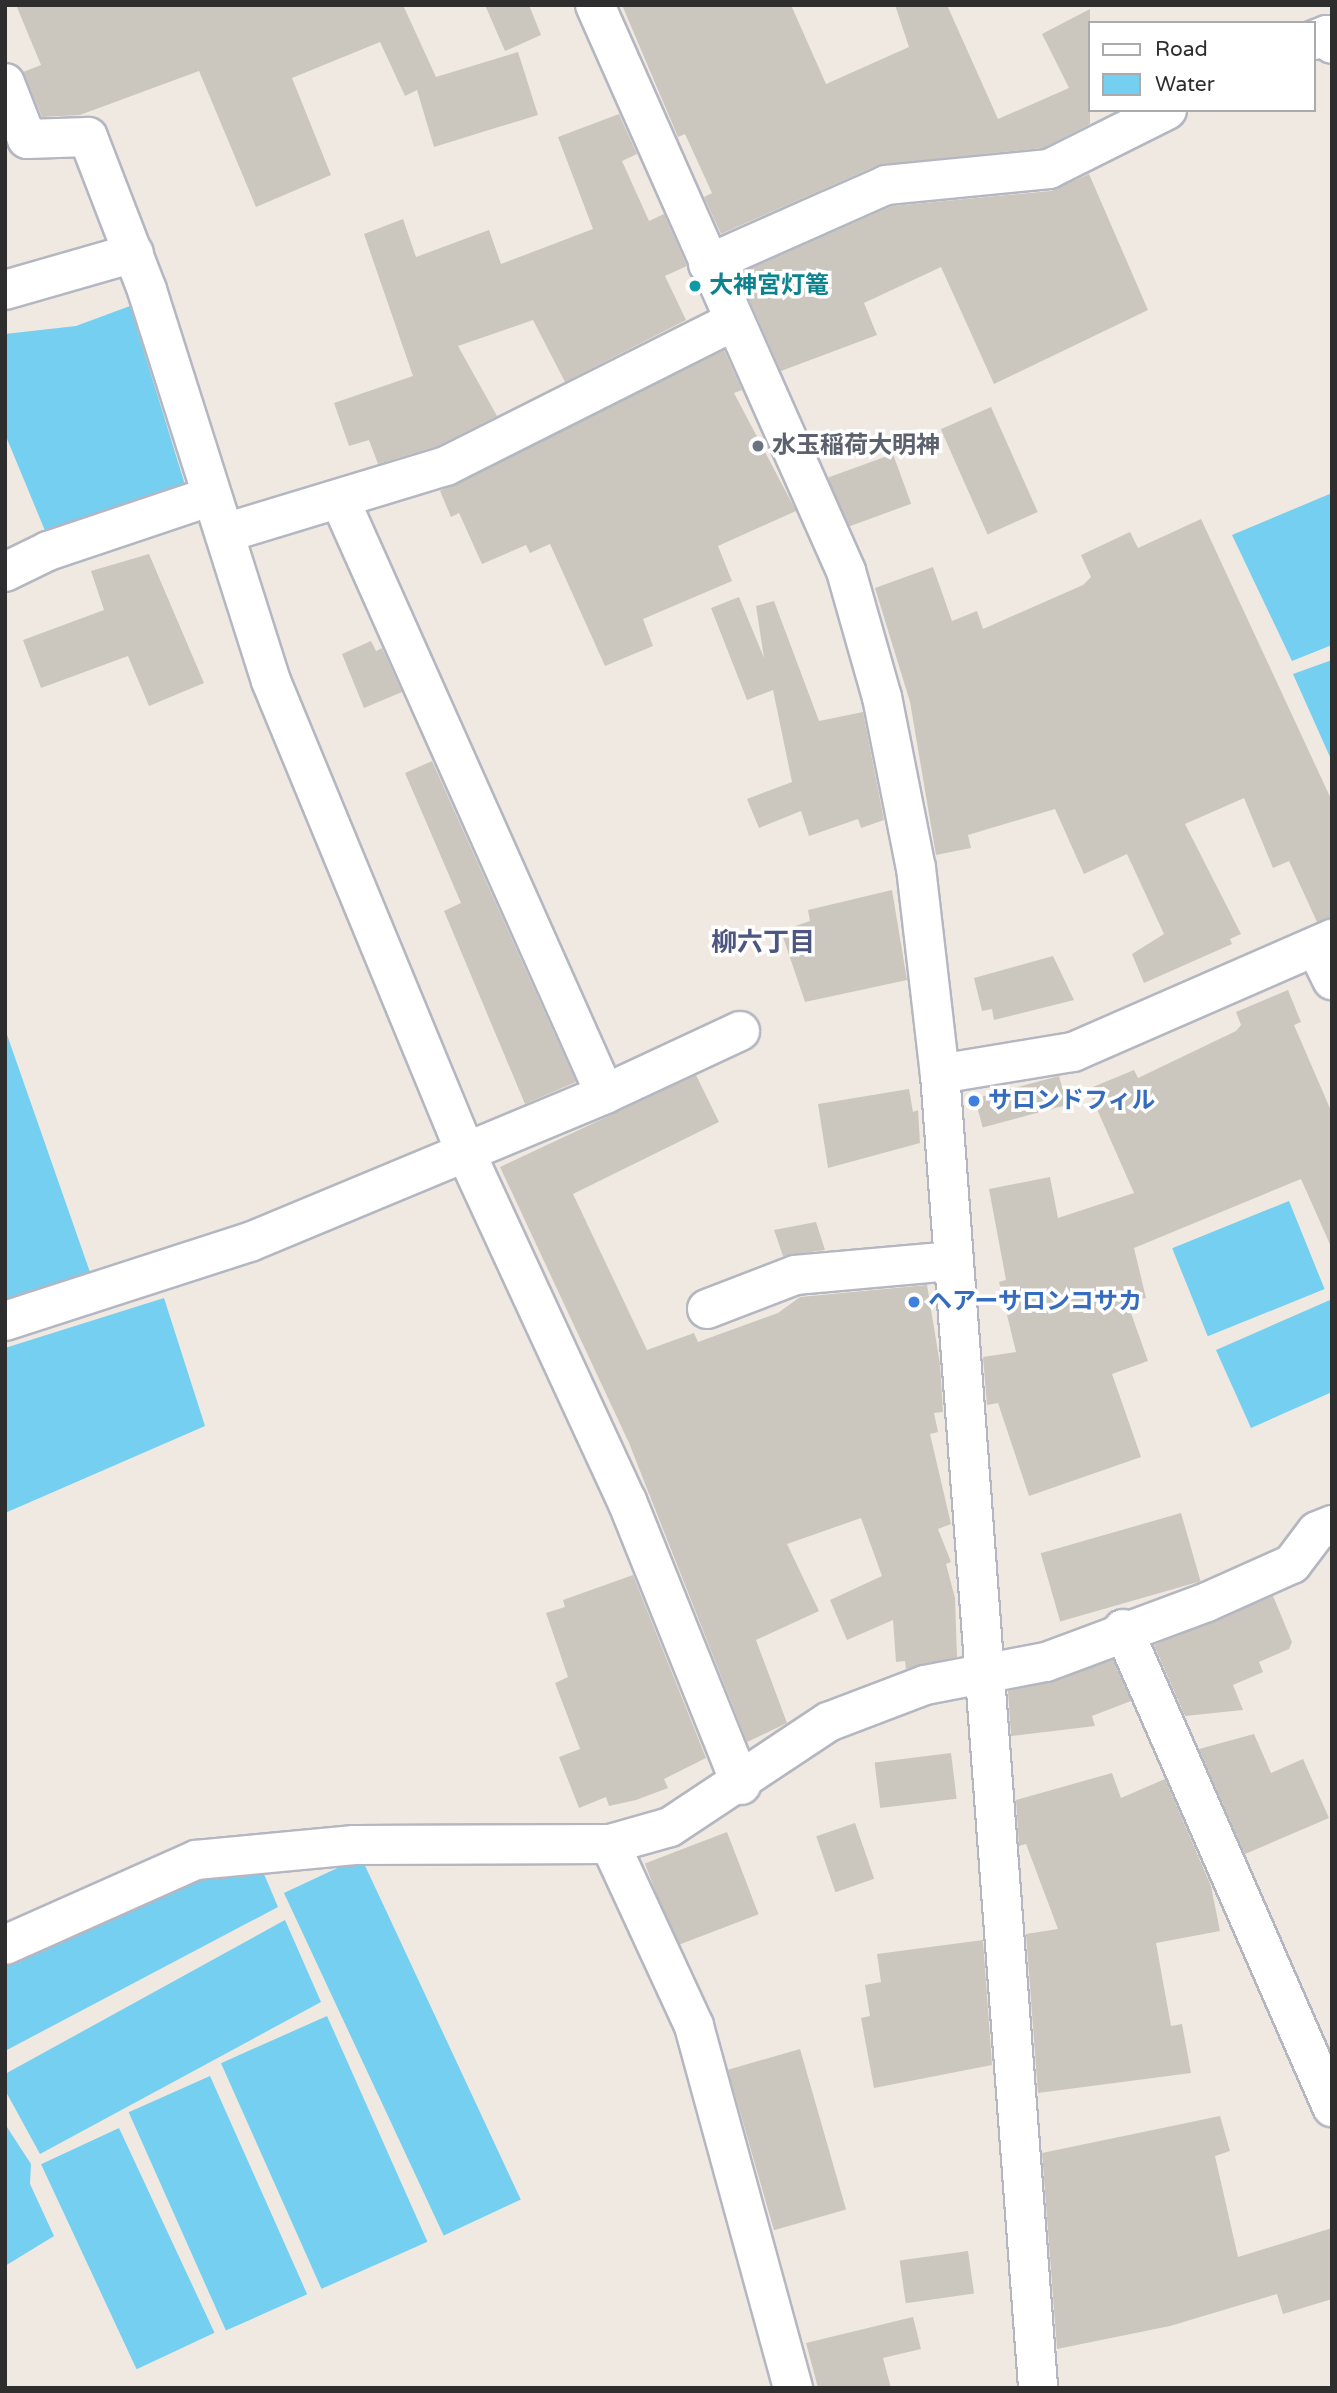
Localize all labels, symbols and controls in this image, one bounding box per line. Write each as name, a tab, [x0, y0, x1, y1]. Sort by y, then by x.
legend	[1088, 21, 1316, 112]
text: Road	[1155, 37, 1208, 62]
text: Water	[1155, 72, 1215, 97]
place label: 大神宮灯篭	[709, 272, 829, 300]
marker: 大神宮灯篭	[687, 278, 703, 294]
place label: 水玉稲荷大明神	[772, 432, 940, 460]
marker: 水玉稲荷大明神	[750, 438, 766, 454]
district label: 柳六丁目	[711, 927, 815, 959]
place label: サロンドフィル	[988, 1087, 1156, 1115]
marker: サロンドフィル	[966, 1093, 982, 1109]
place label: ヘアーサロンコサカ	[928, 1288, 1143, 1316]
marker: ヘアーサロンコサカ	[906, 1294, 922, 1310]

